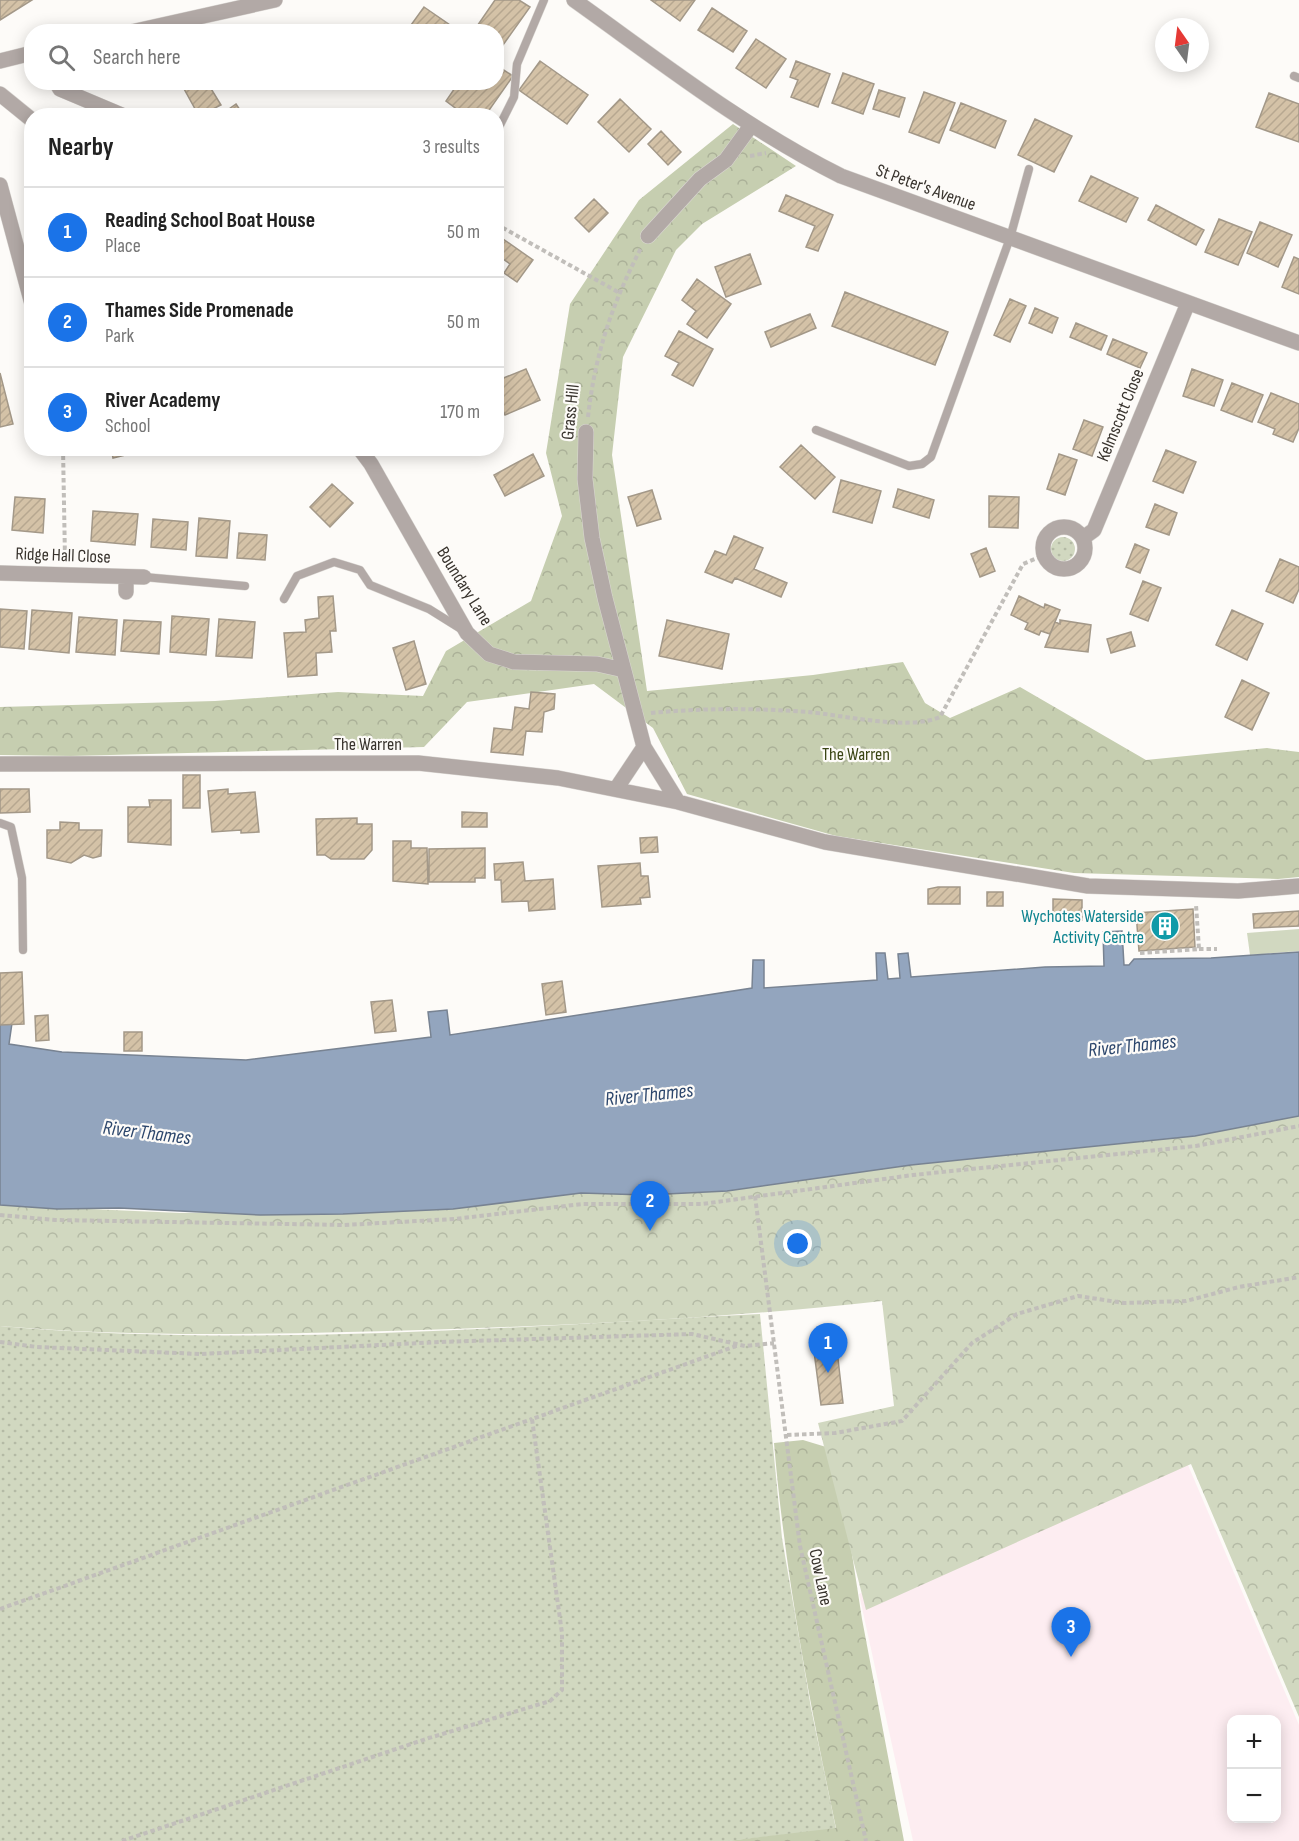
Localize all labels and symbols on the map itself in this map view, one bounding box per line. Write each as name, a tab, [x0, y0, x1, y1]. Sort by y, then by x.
north arrow	[1155, 18, 1209, 72]
street label: St Peter's Avenue	[873, 160, 979, 215]
street label: Kelmscott Close	[1092, 366, 1149, 465]
street label: Grass Hill	[557, 383, 584, 441]
street label: Ridge Hall Close	[15, 543, 111, 568]
street label: Boundary Lane	[432, 543, 497, 629]
street label: The Warren	[334, 734, 402, 755]
park label: The Warren	[822, 744, 890, 765]
place label: Wychotes Waterside Activity Centre	[1021, 906, 1144, 948]
building icon: Wychotes Waterside Activity Centre	[1149, 910, 1181, 942]
water label: River Thames	[1087, 1029, 1177, 1063]
water label: River Thames	[604, 1078, 694, 1112]
water label: River Thames	[102, 1116, 192, 1150]
pin: 2	[630, 1182, 670, 1231]
your location	[783, 1229, 812, 1258]
pin: 1	[808, 1324, 848, 1373]
street label: Cow Lane	[804, 1547, 837, 1607]
pin: 3	[1052, 1608, 1090, 1657]

